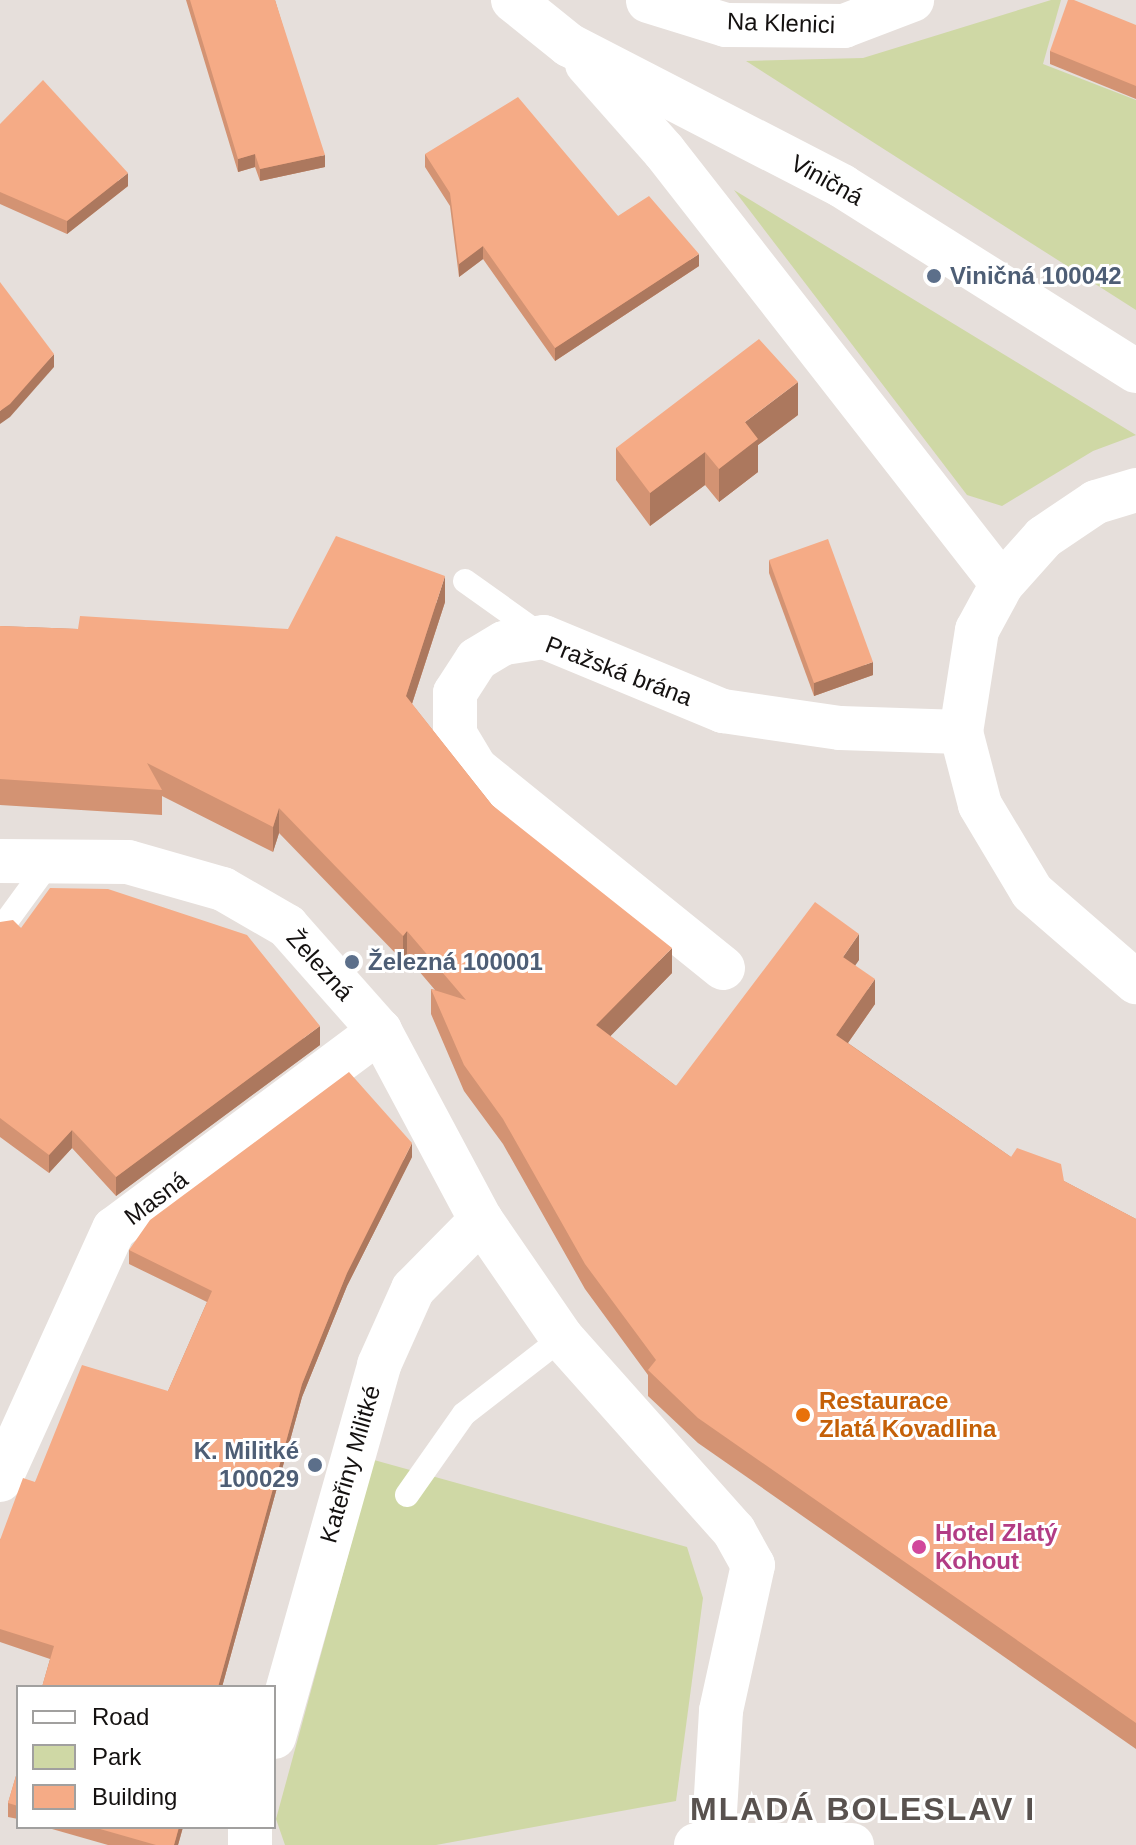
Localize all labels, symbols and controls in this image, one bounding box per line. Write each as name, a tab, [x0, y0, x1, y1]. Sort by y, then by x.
street label: Na Klenici	[727, 7, 835, 39]
street label: Viničná	[786, 148, 868, 212]
place label: Viničná 100042	[950, 262, 1122, 290]
marker: Viničná 100042	[925, 267, 943, 285]
street label: Pražská brána	[542, 630, 696, 712]
street label: Železná	[281, 924, 359, 1006]
place label: Železná 100001	[368, 948, 543, 976]
marker: Železná 100001	[343, 953, 361, 971]
street label: Masná	[119, 1165, 193, 1231]
street label: Kateřiny Militké	[314, 1382, 386, 1546]
place label: Restaurace Zlatá Kovadlina	[819, 1387, 996, 1443]
marker: Restaurace Zlatá Kovadlina	[794, 1406, 812, 1424]
place label: K. Militké 100029	[194, 1437, 299, 1493]
marker: K. Militké 100029	[306, 1456, 324, 1474]
place label: Hotel Zlatý Kohout	[935, 1519, 1058, 1575]
marker: Hotel Zlatý Kohout	[910, 1538, 928, 1556]
legend	[16, 1685, 276, 1829]
text: Road	[92, 1703, 149, 1730]
text: Park	[92, 1743, 141, 1770]
text: Building	[92, 1783, 177, 1810]
district label: MLADÁ BOLESLAV I	[690, 1790, 1036, 1828]

